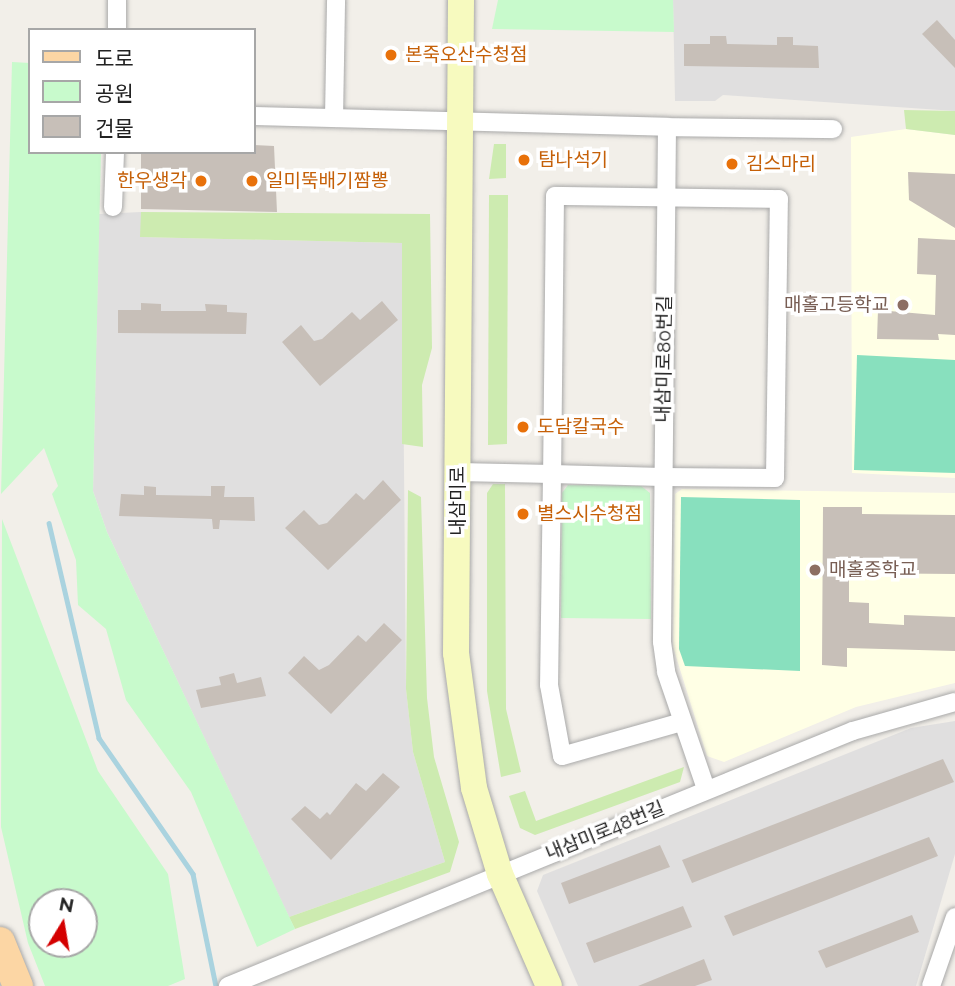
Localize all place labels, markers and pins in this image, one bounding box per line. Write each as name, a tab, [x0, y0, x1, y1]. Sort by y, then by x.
place label: 본죽오산수청점	[405, 44, 527, 66]
marker: 본죽오산수청점	[383, 47, 399, 63]
place label: 탐나석기	[538, 149, 608, 171]
marker: 탐나석기	[516, 152, 532, 168]
place label: 김스마리	[746, 153, 816, 175]
marker: 김스마리	[724, 156, 740, 172]
place label: 한우생각	[117, 170, 187, 192]
place label: 일미뚝배기짬뽕	[266, 170, 388, 192]
marker: 한우생각	[193, 173, 209, 189]
marker: 일미뚝배기짬뽕	[244, 173, 260, 189]
place label: 매홀고등학교	[784, 294, 889, 316]
marker: 매홀고등학교	[895, 297, 911, 313]
place label: 도담칼국수	[537, 416, 624, 438]
marker: 도담칼국수	[515, 419, 531, 435]
place label: 별스시수청점	[537, 503, 642, 525]
marker: 별스시수청점	[515, 506, 531, 522]
place label: 매홀중학교	[829, 559, 916, 581]
marker: 매홀중학교	[807, 562, 823, 578]

